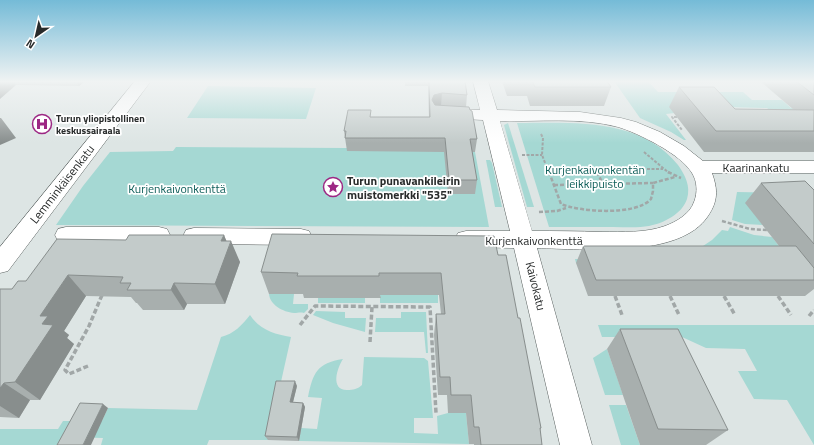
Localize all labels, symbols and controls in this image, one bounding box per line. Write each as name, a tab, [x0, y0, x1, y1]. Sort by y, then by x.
north arrow	[16, 16, 56, 56]
text: N	[23, 36, 38, 53]
place label: Turun yliopistollinen keskussairaala	[56, 111, 145, 138]
hospital icon: Turun yliopistollinen keskussairaala	[31, 113, 53, 135]
street label: Lemminkäisenkatu	[25, 140, 99, 228]
street label: Kaarinankatu	[723, 158, 789, 177]
park label: Kurjenkaivonkentän leikkipuisto	[545, 160, 645, 193]
place label: Turun punavankileirin muistomerkki "535"	[347, 171, 460, 204]
place icon: Turun punavankileirin muistomerkki "535"	[322, 176, 344, 198]
park label: Kurjenkaivonkenttä	[128, 179, 226, 198]
street label: Kurjenkaivonkenttä	[485, 231, 583, 250]
street label: Kaivokatu	[521, 260, 551, 312]

